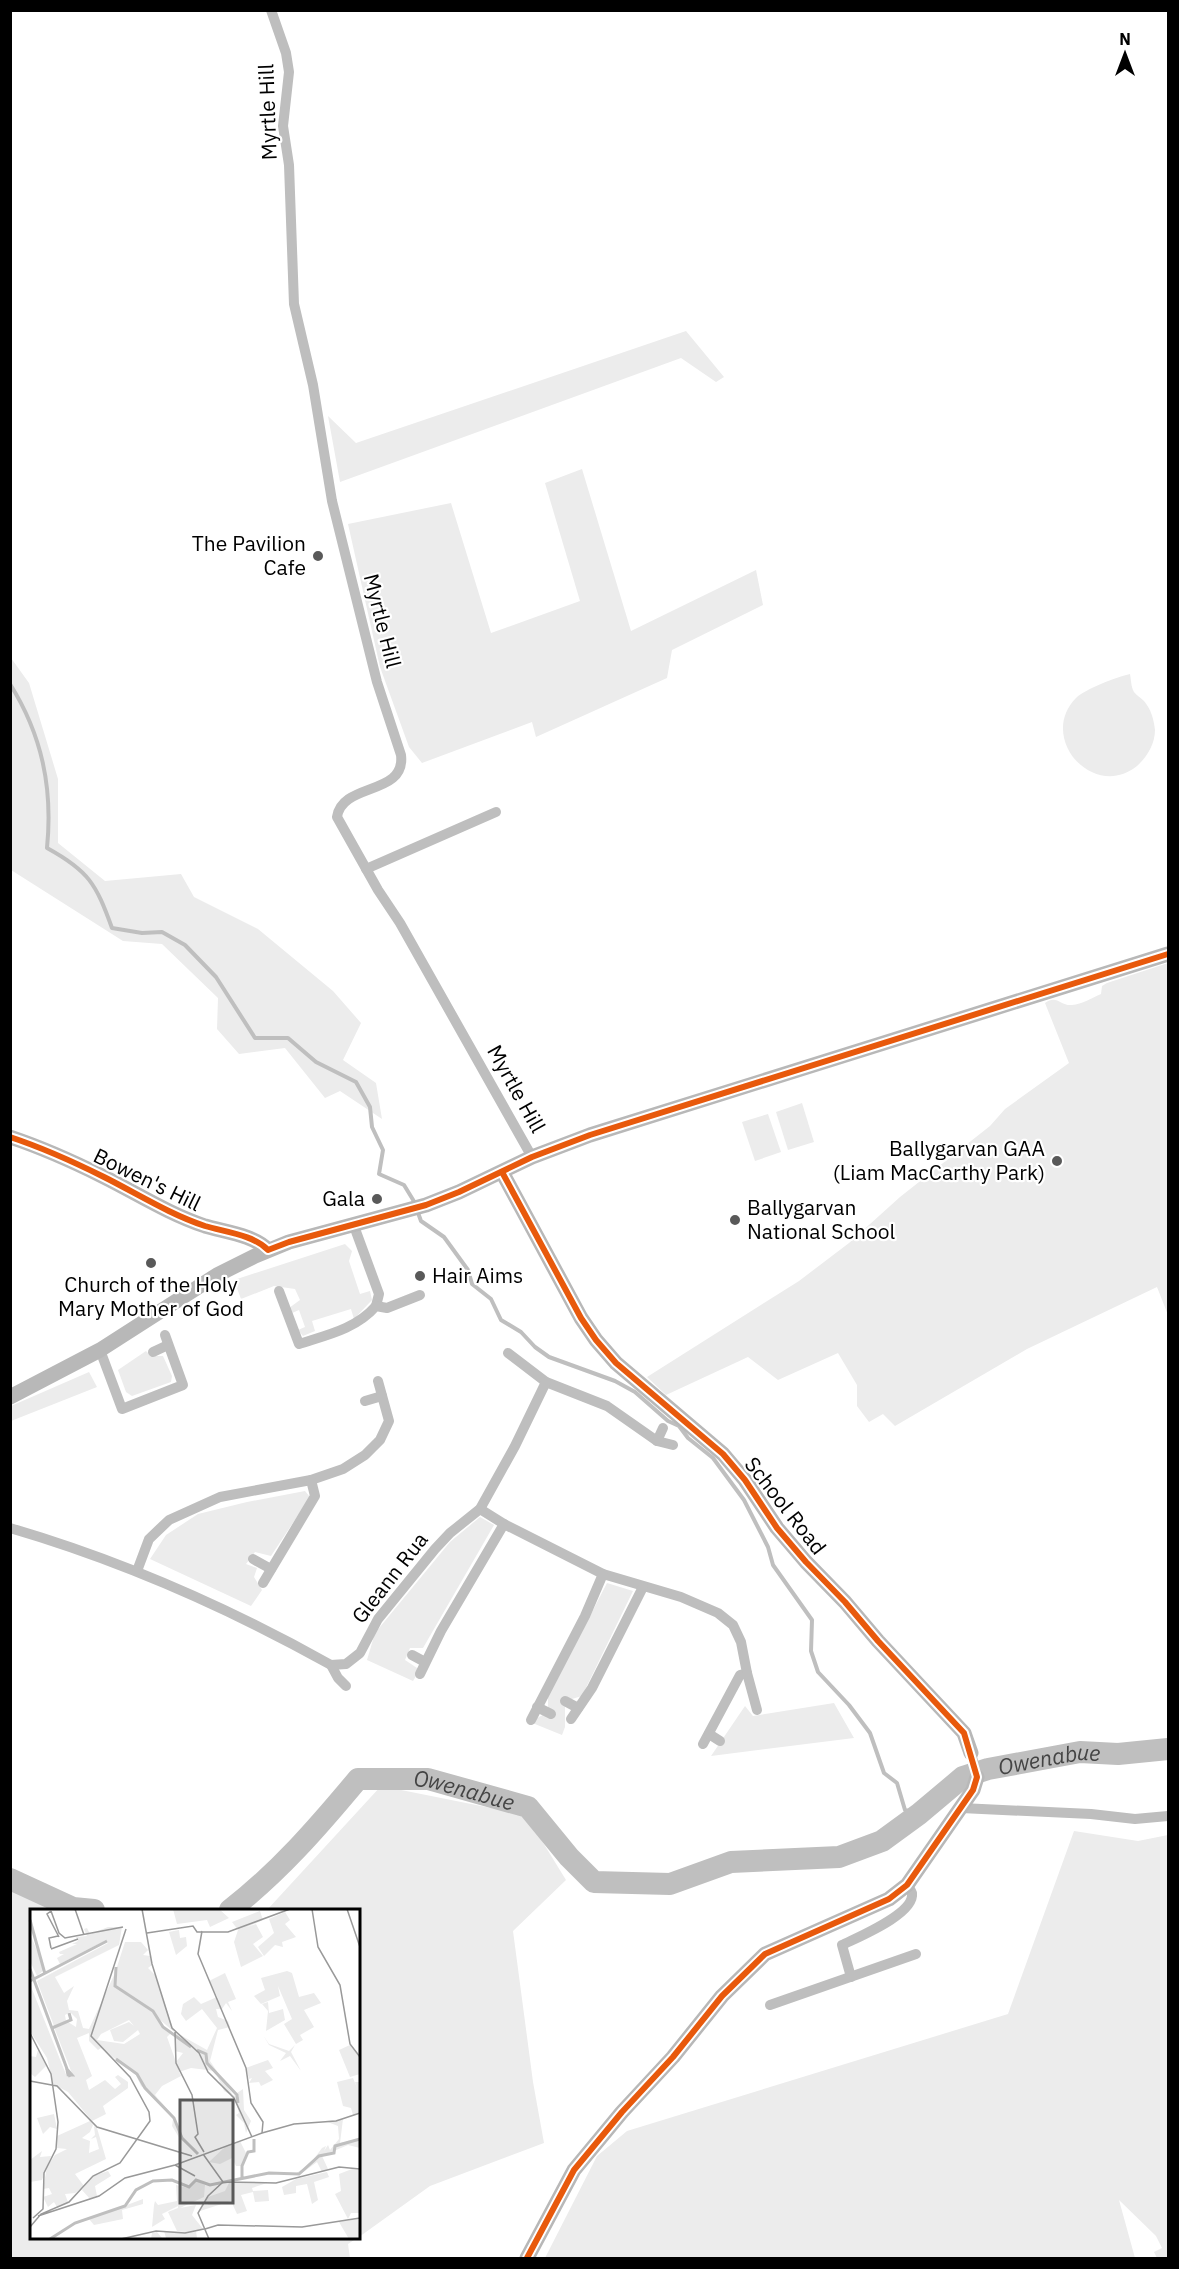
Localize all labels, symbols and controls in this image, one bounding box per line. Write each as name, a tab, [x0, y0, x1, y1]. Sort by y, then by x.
north arrow	[1095, 24, 1155, 84]
text: N	[1119, 29, 1131, 49]
street label: Myrtle Hill	[251, 63, 283, 161]
place label: The Pavilion Cafe	[192, 529, 306, 581]
marker: The Pavilion Cafe	[311, 549, 325, 563]
street label: Myrtle Hill	[358, 571, 408, 671]
street label: Myrtle Hill	[481, 1040, 553, 1138]
place label: Ballygarvan GAA (Liam MacCarthy Park)	[833, 1134, 1045, 1186]
street label: Bowen's Hill	[89, 1141, 206, 1217]
marker: Ballygarvan GAA (Liam MacCarthy Park)	[1050, 1154, 1064, 1168]
place label: Gala	[322, 1184, 365, 1212]
marker: Gala	[370, 1192, 384, 1206]
place label: Ballygarvan National School	[747, 1193, 895, 1245]
marker: Ballygarvan National School	[728, 1213, 742, 1227]
marker: Church of the Holy Mary Mother of God	[144, 1256, 158, 1270]
place label: Hair Aims	[432, 1261, 523, 1289]
marker: Hair Aims	[413, 1269, 427, 1283]
place label: Church of the Holy Mary Mother of God	[58, 1270, 244, 1322]
street label: School Road	[739, 1451, 833, 1560]
street label: Gleann Rua	[345, 1526, 434, 1629]
water label: Owenabue	[996, 1737, 1101, 1781]
water label: Owenabue	[414, 1764, 518, 1817]
inset map	[30, 1909, 360, 2239]

